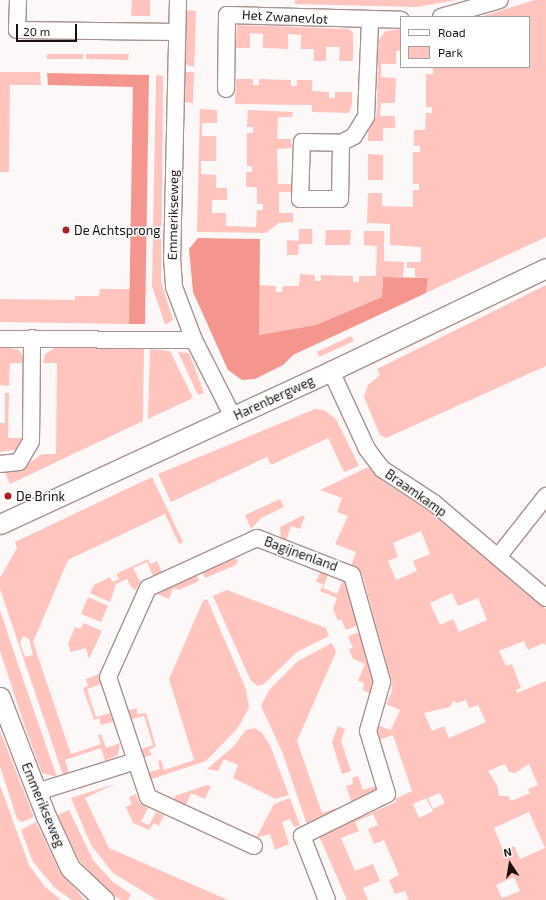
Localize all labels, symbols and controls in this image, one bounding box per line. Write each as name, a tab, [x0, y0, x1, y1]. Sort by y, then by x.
street label: Het Zwanevlot	[242, 7, 328, 27]
scale bar	[18, 16, 79, 42]
legend	[400, 16, 530, 68]
text: 20 m	[23, 24, 50, 38]
text: Road	[438, 25, 466, 39]
text: Park	[438, 45, 463, 59]
street label: Emmerikseweg	[164, 170, 182, 260]
place label: De Achtsprong	[74, 222, 161, 238]
marker: De Achtsprong	[61, 225, 71, 235]
street label: Harenbergweg	[231, 373, 317, 423]
street label: Braamkamp	[382, 466, 450, 520]
place label: De Brink	[16, 488, 65, 504]
marker: De Brink	[3, 491, 13, 501]
street label: Bagijnenland	[262, 534, 340, 574]
street label: Emmerikseweg	[18, 760, 68, 850]
north arrow	[490, 844, 530, 884]
text: N	[502, 845, 513, 859]

